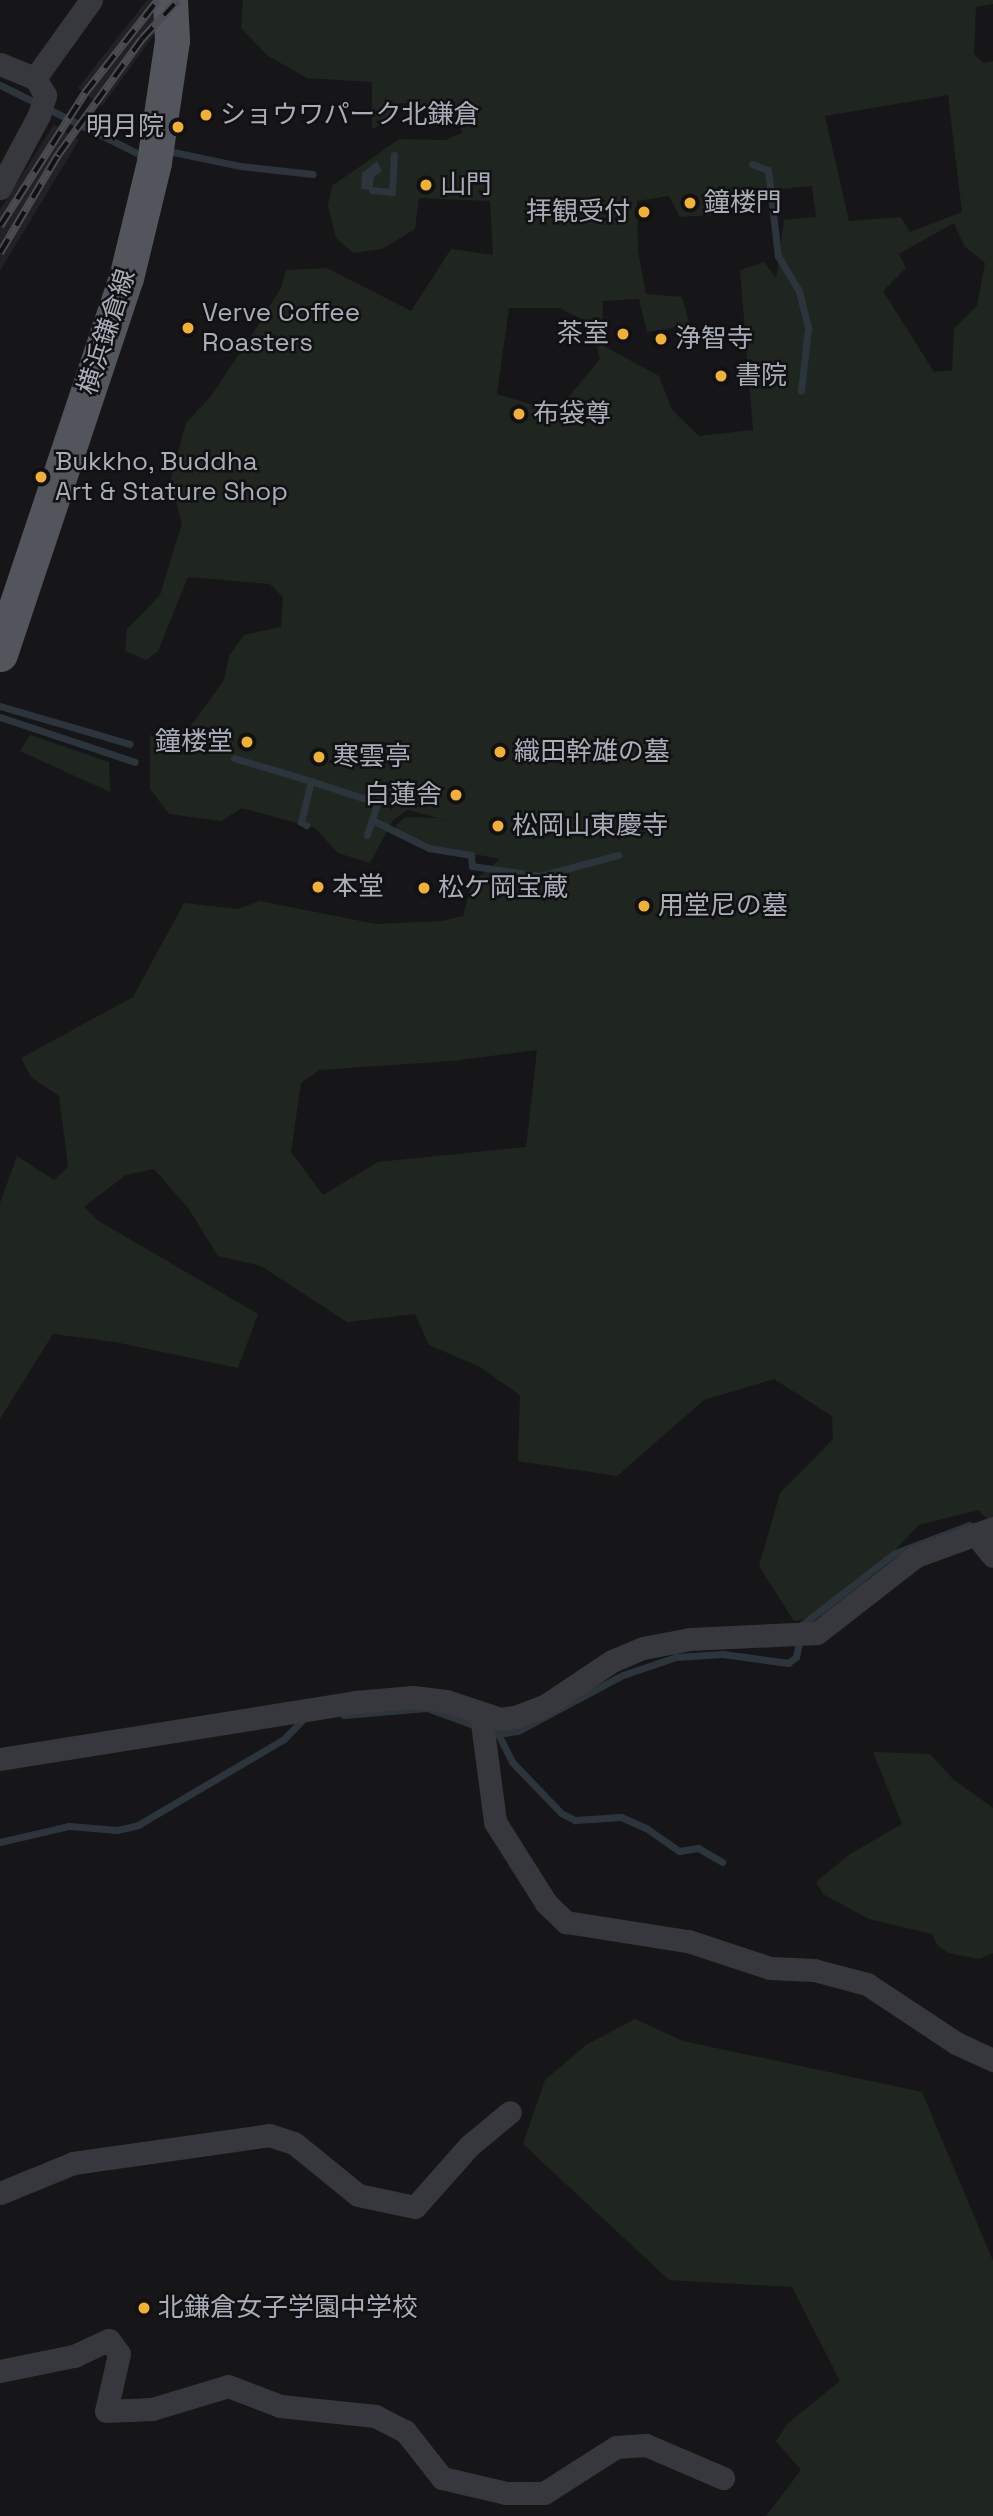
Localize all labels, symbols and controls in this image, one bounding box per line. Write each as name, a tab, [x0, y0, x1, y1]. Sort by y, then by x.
place label: ショウワパーク北鎌倉	[220, 99, 480, 131]
marker: ショウワパーク北鎌倉	[198, 107, 214, 123]
place label: 明月院	[86, 111, 164, 143]
marker: 明月院	[170, 119, 186, 135]
place label: 山門	[440, 169, 492, 201]
marker: 山門	[418, 177, 434, 193]
place label: 鐘楼門	[704, 187, 782, 219]
marker: 鐘楼門	[682, 195, 698, 211]
place label: 拝観受付	[526, 196, 630, 228]
marker: 拝観受付	[636, 204, 652, 220]
street label: 横浜鎌倉線	[72, 265, 142, 399]
place label: Verve Coffee Roasters	[202, 297, 360, 358]
place label: 茶室	[557, 318, 609, 350]
marker: Verve Coffee Roasters	[180, 320, 196, 336]
place label: 浄智寺	[675, 323, 753, 355]
marker: 茶室	[615, 326, 631, 342]
marker: 浄智寺	[653, 331, 669, 347]
place label: 書院	[735, 360, 787, 392]
marker: 書院	[713, 368, 729, 384]
place label: 布袋尊	[533, 398, 611, 430]
marker: 布袋尊	[511, 406, 527, 422]
place label: Bukkho, Buddha Art & Stature Shop	[55, 446, 288, 508]
marker: Bukkho, Buddha Art & Stature Shop	[33, 469, 49, 485]
place label: 鐘楼堂	[155, 726, 233, 758]
marker: 鐘楼堂	[239, 734, 255, 750]
place label: 織田幹雄の墓	[514, 736, 670, 768]
place label: 寒雲亭	[333, 741, 411, 773]
marker: 織田幹雄の墓	[492, 744, 508, 760]
marker: 寒雲亭	[311, 749, 327, 765]
place label: 白蓮舎	[364, 779, 442, 811]
marker: 白蓮舎	[448, 787, 464, 803]
place label: 松岡山東慶寺	[512, 810, 668, 842]
marker: 松岡山東慶寺	[490, 818, 506, 834]
place label: 本堂	[332, 871, 384, 903]
place label: 松ケ岡宝蔵	[438, 872, 568, 904]
marker: 本堂	[310, 879, 326, 895]
marker: 松ケ岡宝蔵	[416, 880, 432, 896]
place label: 用堂尼の墓	[658, 890, 788, 922]
marker: 用堂尼の墓	[636, 898, 652, 914]
place label: 北鎌倉女子学園中学校	[158, 2292, 418, 2324]
marker: 北鎌倉女子学園中学校	[136, 2300, 152, 2316]

